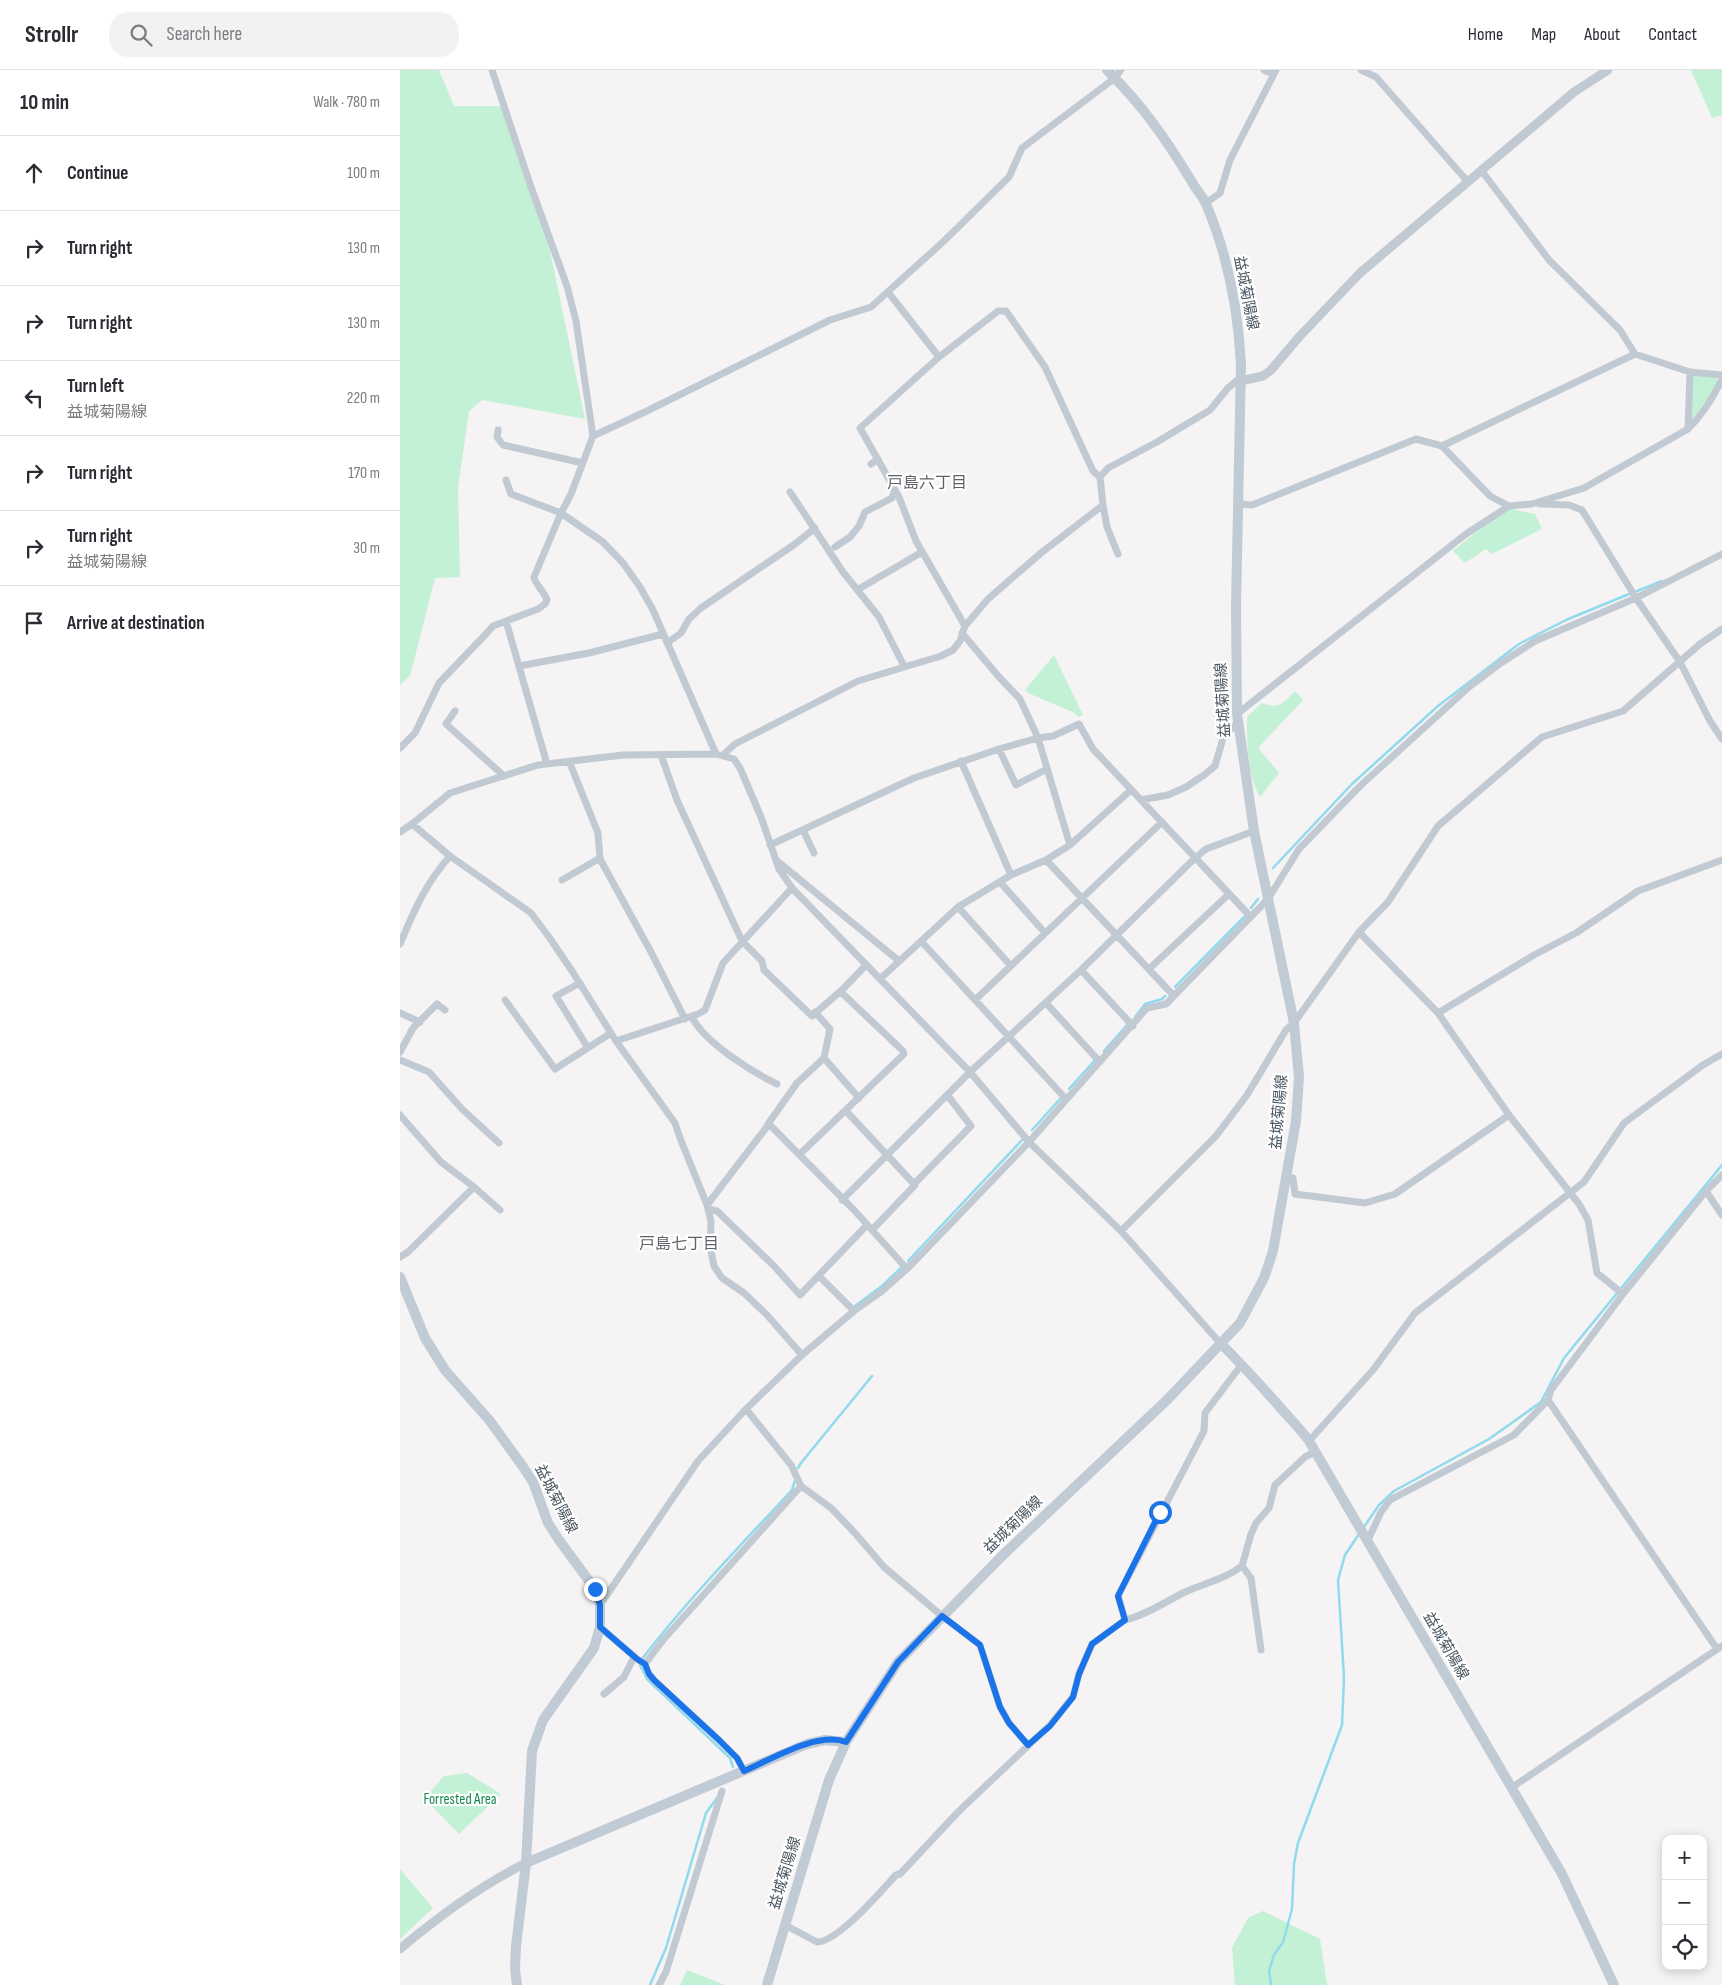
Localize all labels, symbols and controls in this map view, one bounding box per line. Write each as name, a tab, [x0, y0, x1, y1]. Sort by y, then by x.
search box	[109, 12, 459, 57]
text: Strollr	[25, 20, 79, 49]
icon: search	[127, 21, 155, 49]
text: Search here	[167, 23, 242, 46]
text: Home	[1468, 24, 1503, 45]
text: Map	[1531, 24, 1556, 45]
text: About	[1584, 24, 1620, 45]
text: Contact	[1648, 24, 1697, 45]
text: 10 min	[20, 90, 69, 115]
text: Walk · 780 m	[313, 93, 380, 112]
icon: ahead	[20, 159, 48, 187]
text: Continue	[67, 162, 128, 185]
text: 100 m	[347, 164, 380, 183]
icon: right	[20, 234, 48, 262]
text: Turn right	[67, 237, 132, 260]
text: 130 m	[348, 239, 380, 258]
street label: 益城菊陽線	[1230, 254, 1262, 332]
icon: right	[20, 309, 48, 337]
text: Turn right	[67, 312, 132, 335]
text: 130 m	[348, 314, 380, 333]
text: Turn left	[67, 375, 124, 398]
icon: left	[20, 384, 48, 412]
text: 220 m	[347, 389, 380, 408]
text: 益城菊陽線	[67, 403, 147, 422]
icon: right	[20, 459, 48, 487]
text: Turn right	[67, 462, 132, 485]
text: 170 m	[348, 464, 380, 483]
district label: 戸島六丁目	[887, 474, 967, 493]
text: Turn right	[67, 525, 132, 548]
icon: right	[20, 534, 48, 562]
text: 30 m	[353, 539, 380, 558]
text: 益城菊陽線	[67, 553, 147, 572]
icon: arrive	[20, 609, 48, 637]
text: Arrive at destination	[67, 612, 205, 635]
street label: 益城菊陽線	[1212, 662, 1234, 738]
street label: 益城菊陽線	[1266, 1074, 1292, 1150]
district label: 戸島七丁目	[639, 1235, 719, 1254]
street label: 益城菊陽線	[531, 1461, 581, 1537]
street label: 益城菊陽線	[979, 1492, 1047, 1558]
route start	[1149, 1501, 1172, 1524]
route end	[584, 1578, 607, 1601]
street label: 益城菊陽線	[1419, 1609, 1473, 1683]
park label: Forrested Area	[423, 1790, 497, 1809]
street label: 益城菊陽線	[765, 1834, 805, 1912]
map controls	[1662, 1835, 1707, 1970]
button: +	[1662, 1835, 1707, 1880]
button: −	[1662, 1880, 1707, 1925]
button: locate	[1662, 1925, 1707, 1970]

